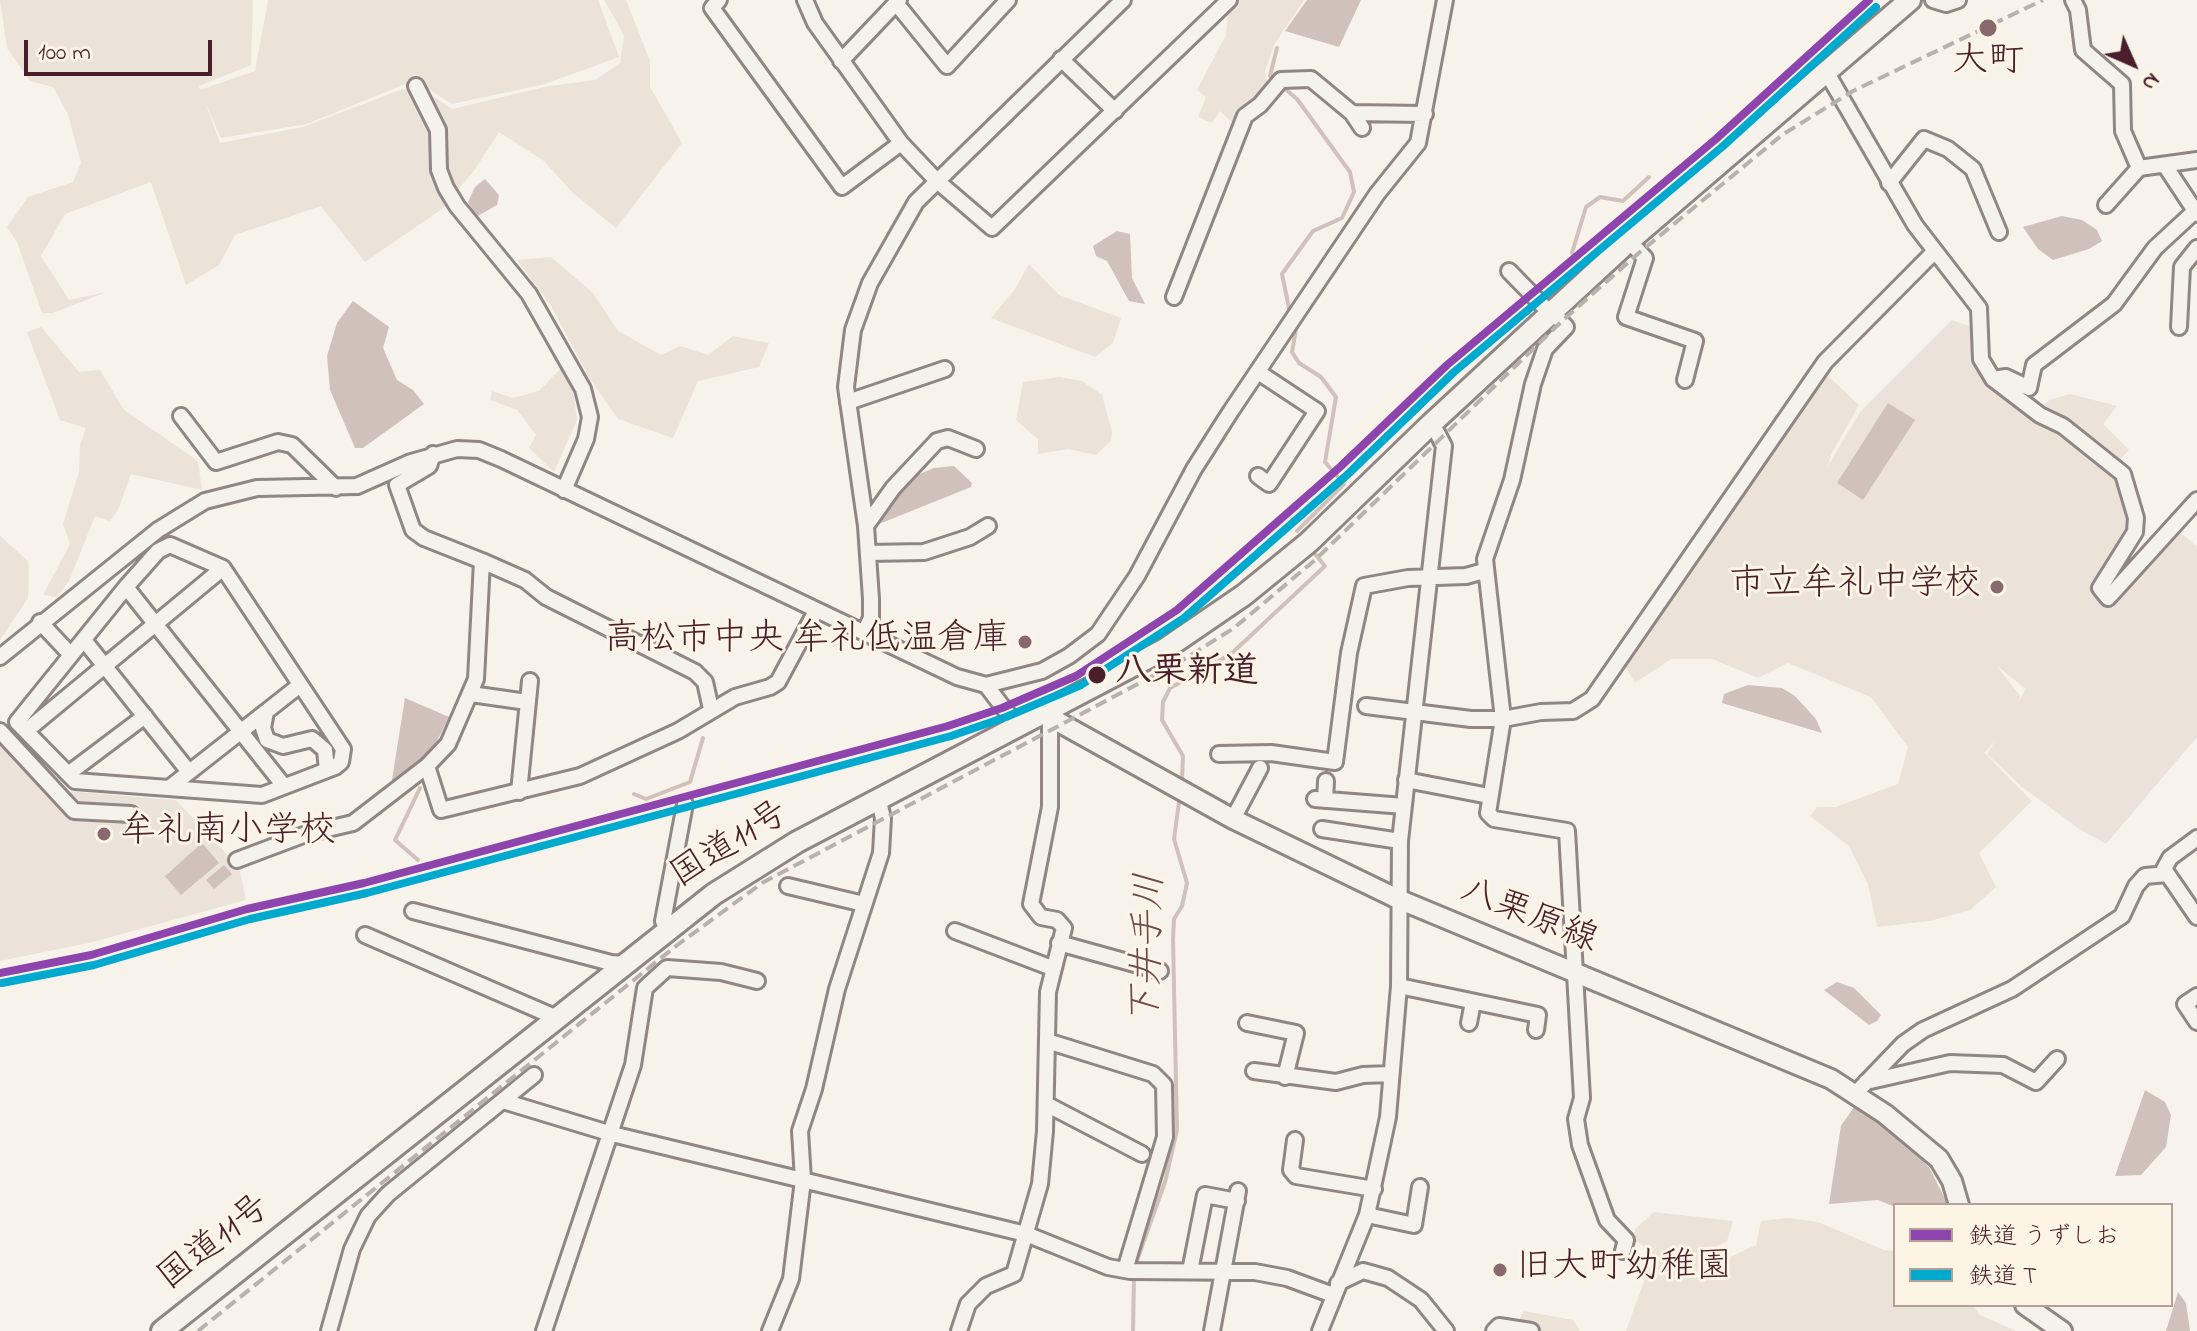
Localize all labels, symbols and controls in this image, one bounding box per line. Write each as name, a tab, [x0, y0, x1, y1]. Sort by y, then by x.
marker: 大町	[1977, 17, 1999, 39]
scale bar	[28, 24, 216, 74]
north arrow	[2093, 24, 2173, 104]
text: 100 m	[38, 36, 91, 71]
place label: 大町	[1952, 42, 2024, 86]
text: N	[2133, 64, 2167, 98]
place label: 市立牟礼中学校	[1729, 565, 1981, 609]
marker: 市立牟礼中学校	[1988, 578, 2006, 596]
place label: 高松市中央 牟礼低温倉庫	[604, 620, 1009, 664]
marker: 高松市中央 牟礼低温倉庫	[1016, 633, 1034, 651]
place label: 八栗新道	[1115, 653, 1259, 697]
marker: 八栗新道	[1086, 664, 1108, 686]
street label: 国道11号	[664, 794, 798, 900]
place label: 牟礼南小学校	[120, 812, 336, 856]
marker: 牟礼南小学校	[95, 825, 113, 843]
street label: 八栗原線	[1453, 871, 1603, 965]
water label: 下井手川	[1127, 872, 1177, 1026]
street label: 国道11号	[151, 1188, 281, 1302]
legend	[1893, 1203, 2173, 1307]
text: 鉄道 うずしお	[1969, 1220, 2119, 1255]
place label: 旧大町幼稚園	[1516, 1248, 1732, 1292]
text: 鉄道 T	[1969, 1260, 2037, 1295]
marker: 旧大町幼稚園	[1491, 1261, 1509, 1279]

